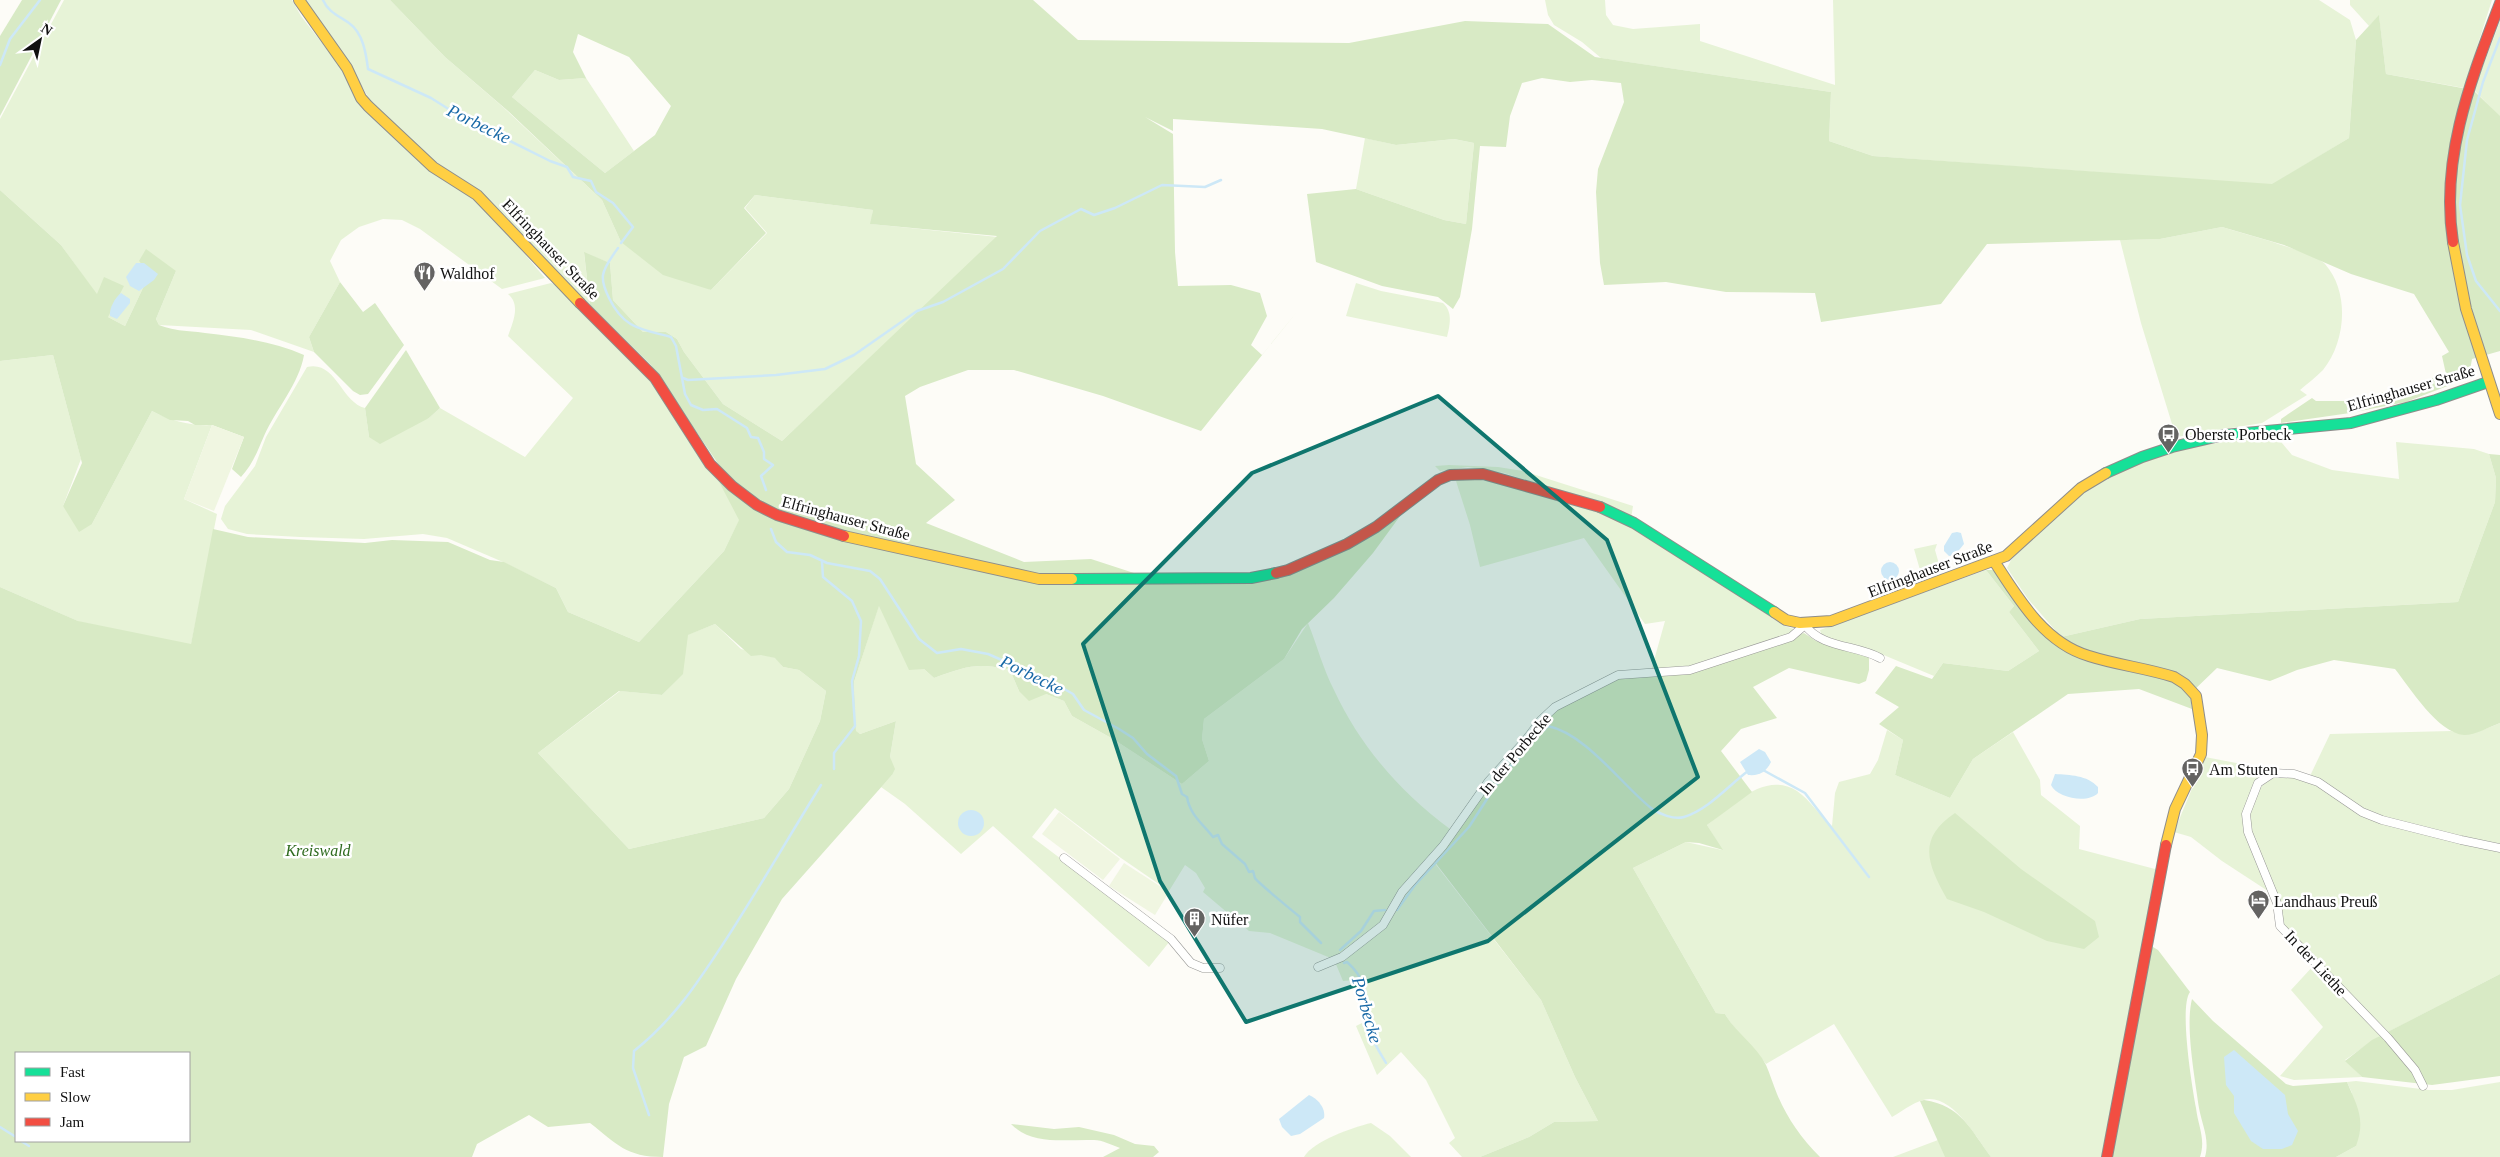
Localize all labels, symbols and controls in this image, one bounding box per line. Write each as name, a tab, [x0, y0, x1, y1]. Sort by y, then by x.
north arrow	[15, 15, 65, 65]
text: N	[38, 20, 55, 39]
water label: Porbecke	[443, 100, 514, 148]
street label: Elfringhauser Straße	[498, 196, 603, 303]
restaurant icon: Waldhof	[412, 261, 436, 292]
place label: Waldhof	[440, 265, 495, 282]
street label: Elfringhauser Straße	[2345, 362, 2477, 415]
bus stop icon: Oberste Porbeck	[2157, 422, 2181, 453]
place label: Oberste Porbeck	[2185, 426, 2291, 443]
street label: Elfringhauser Straße	[780, 493, 912, 544]
street label: Elfringhauser Straße	[1865, 537, 1995, 602]
water label: Porbecke	[996, 651, 1067, 699]
street label: In der Porbecke	[1476, 710, 1554, 798]
bus stop icon: Am Stuten	[2181, 757, 2205, 788]
place label: Am Stuten	[2209, 761, 2278, 778]
park label: Kreiswald	[284, 842, 352, 859]
hotel icon: Landhaus Preuß	[2246, 889, 2270, 920]
place label: Landhaus Preuß	[2274, 893, 2378, 910]
building icon: Nüfer	[1183, 907, 1207, 938]
place label: Nüfer	[1211, 911, 1249, 928]
street label: In der Liethe	[2282, 927, 2350, 999]
water label: Porbecke	[1348, 974, 1386, 1045]
legend	[15, 1052, 190, 1142]
text: Fast	[60, 1064, 86, 1080]
text: Slow	[60, 1089, 91, 1105]
text: Jam	[60, 1114, 84, 1130]

